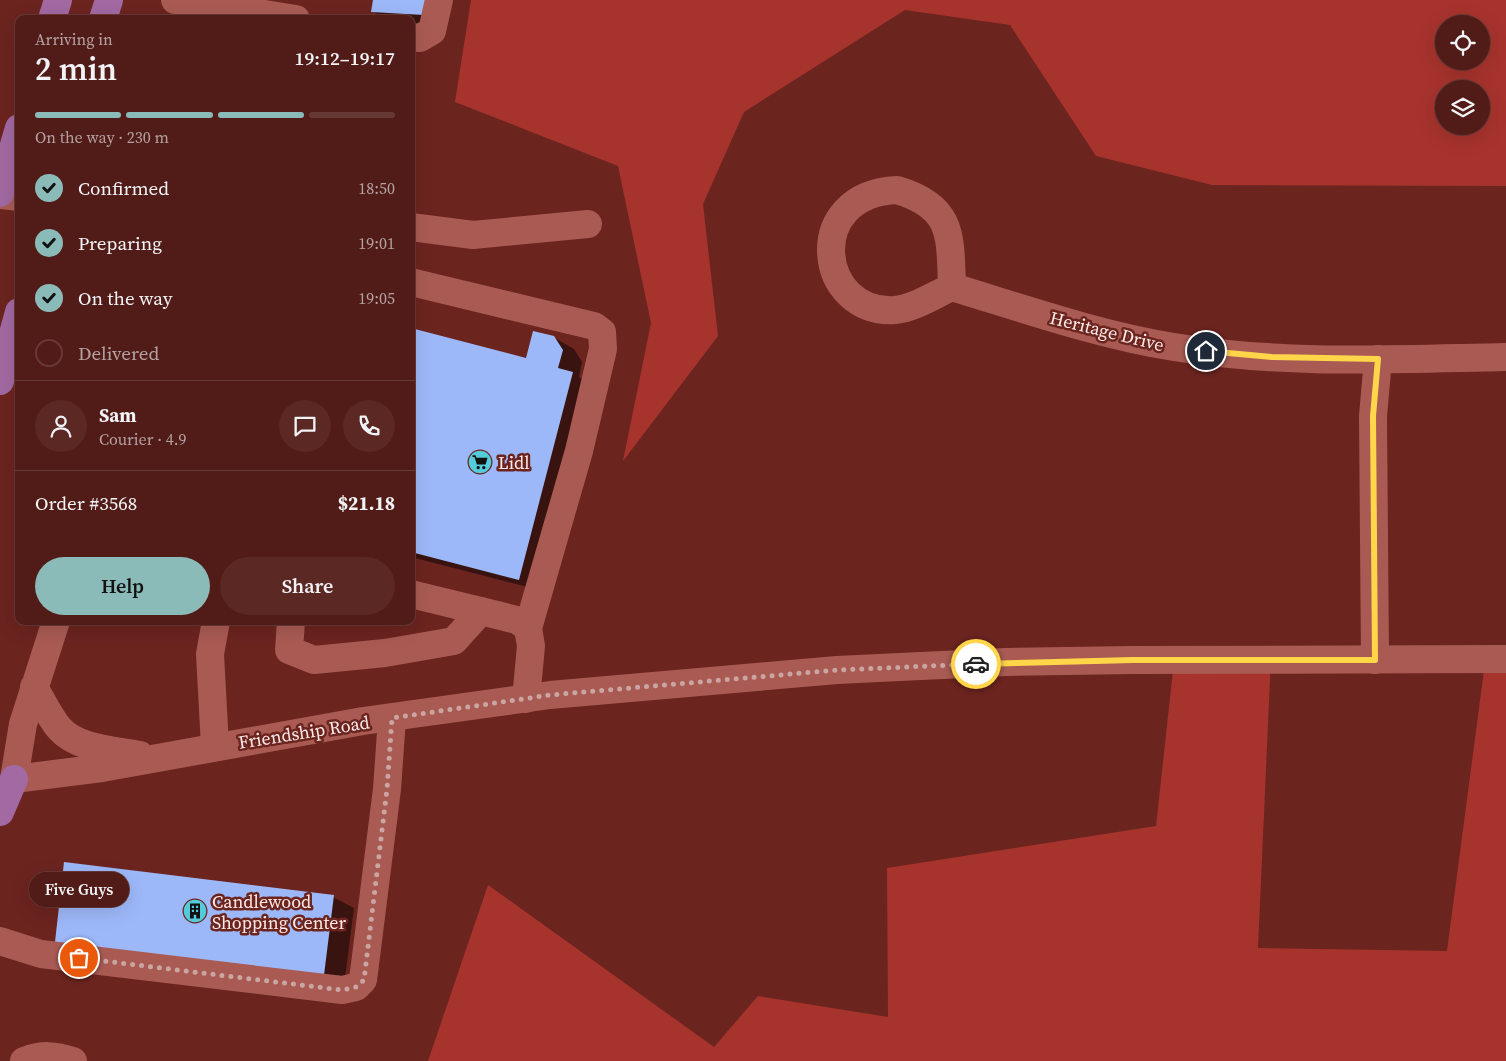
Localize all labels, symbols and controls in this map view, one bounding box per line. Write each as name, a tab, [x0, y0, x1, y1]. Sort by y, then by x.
map controls	[1435, 15, 1490, 135]
button: locate	[1435, 15, 1490, 70]
text: Arriving in	[35, 28, 113, 50]
text: 19:12–19:17	[295, 45, 395, 71]
text: 2 min	[35, 47, 117, 91]
button: layers	[1435, 80, 1490, 135]
text: On the way · 230 m	[35, 126, 169, 148]
icon: check	[35, 174, 63, 202]
text: Confirmed	[78, 175, 169, 201]
text: 18:50	[358, 177, 395, 199]
icon: check	[35, 229, 63, 257]
text: Preparing	[78, 230, 162, 256]
text: 19:01	[358, 232, 395, 254]
icon: check	[35, 284, 63, 312]
text: On the way	[78, 285, 173, 311]
text: 19:05	[358, 287, 395, 309]
street label: Heritage Drive	[1047, 305, 1167, 357]
pin	[1185, 330, 1227, 372]
icon: home	[1192, 337, 1220, 365]
text: Delivered	[78, 340, 159, 366]
button: person	[35, 400, 87, 452]
button: chat	[279, 400, 331, 452]
button: phone	[343, 400, 395, 452]
text: Sam	[99, 402, 137, 428]
text: Courier · 4.9	[99, 428, 187, 450]
supermarket icon: Lidl	[467, 449, 493, 475]
place label: Lidl	[498, 450, 530, 475]
text: Order #3568	[35, 490, 137, 516]
text: $21.18	[338, 490, 395, 516]
button: Help	[35, 557, 210, 615]
button: Share	[220, 557, 395, 615]
courier	[951, 639, 1001, 689]
icon: car	[962, 650, 990, 678]
street label: Friendship Road	[237, 709, 371, 755]
callout: Five Guys	[29, 873, 129, 908]
text: Five Guys	[45, 878, 113, 900]
place label: Candlewood Shopping Center	[212, 889, 347, 935]
building icon: Candlewood Shopping Center	[182, 898, 208, 924]
pin	[58, 937, 100, 979]
icon: bag	[65, 944, 93, 972]

